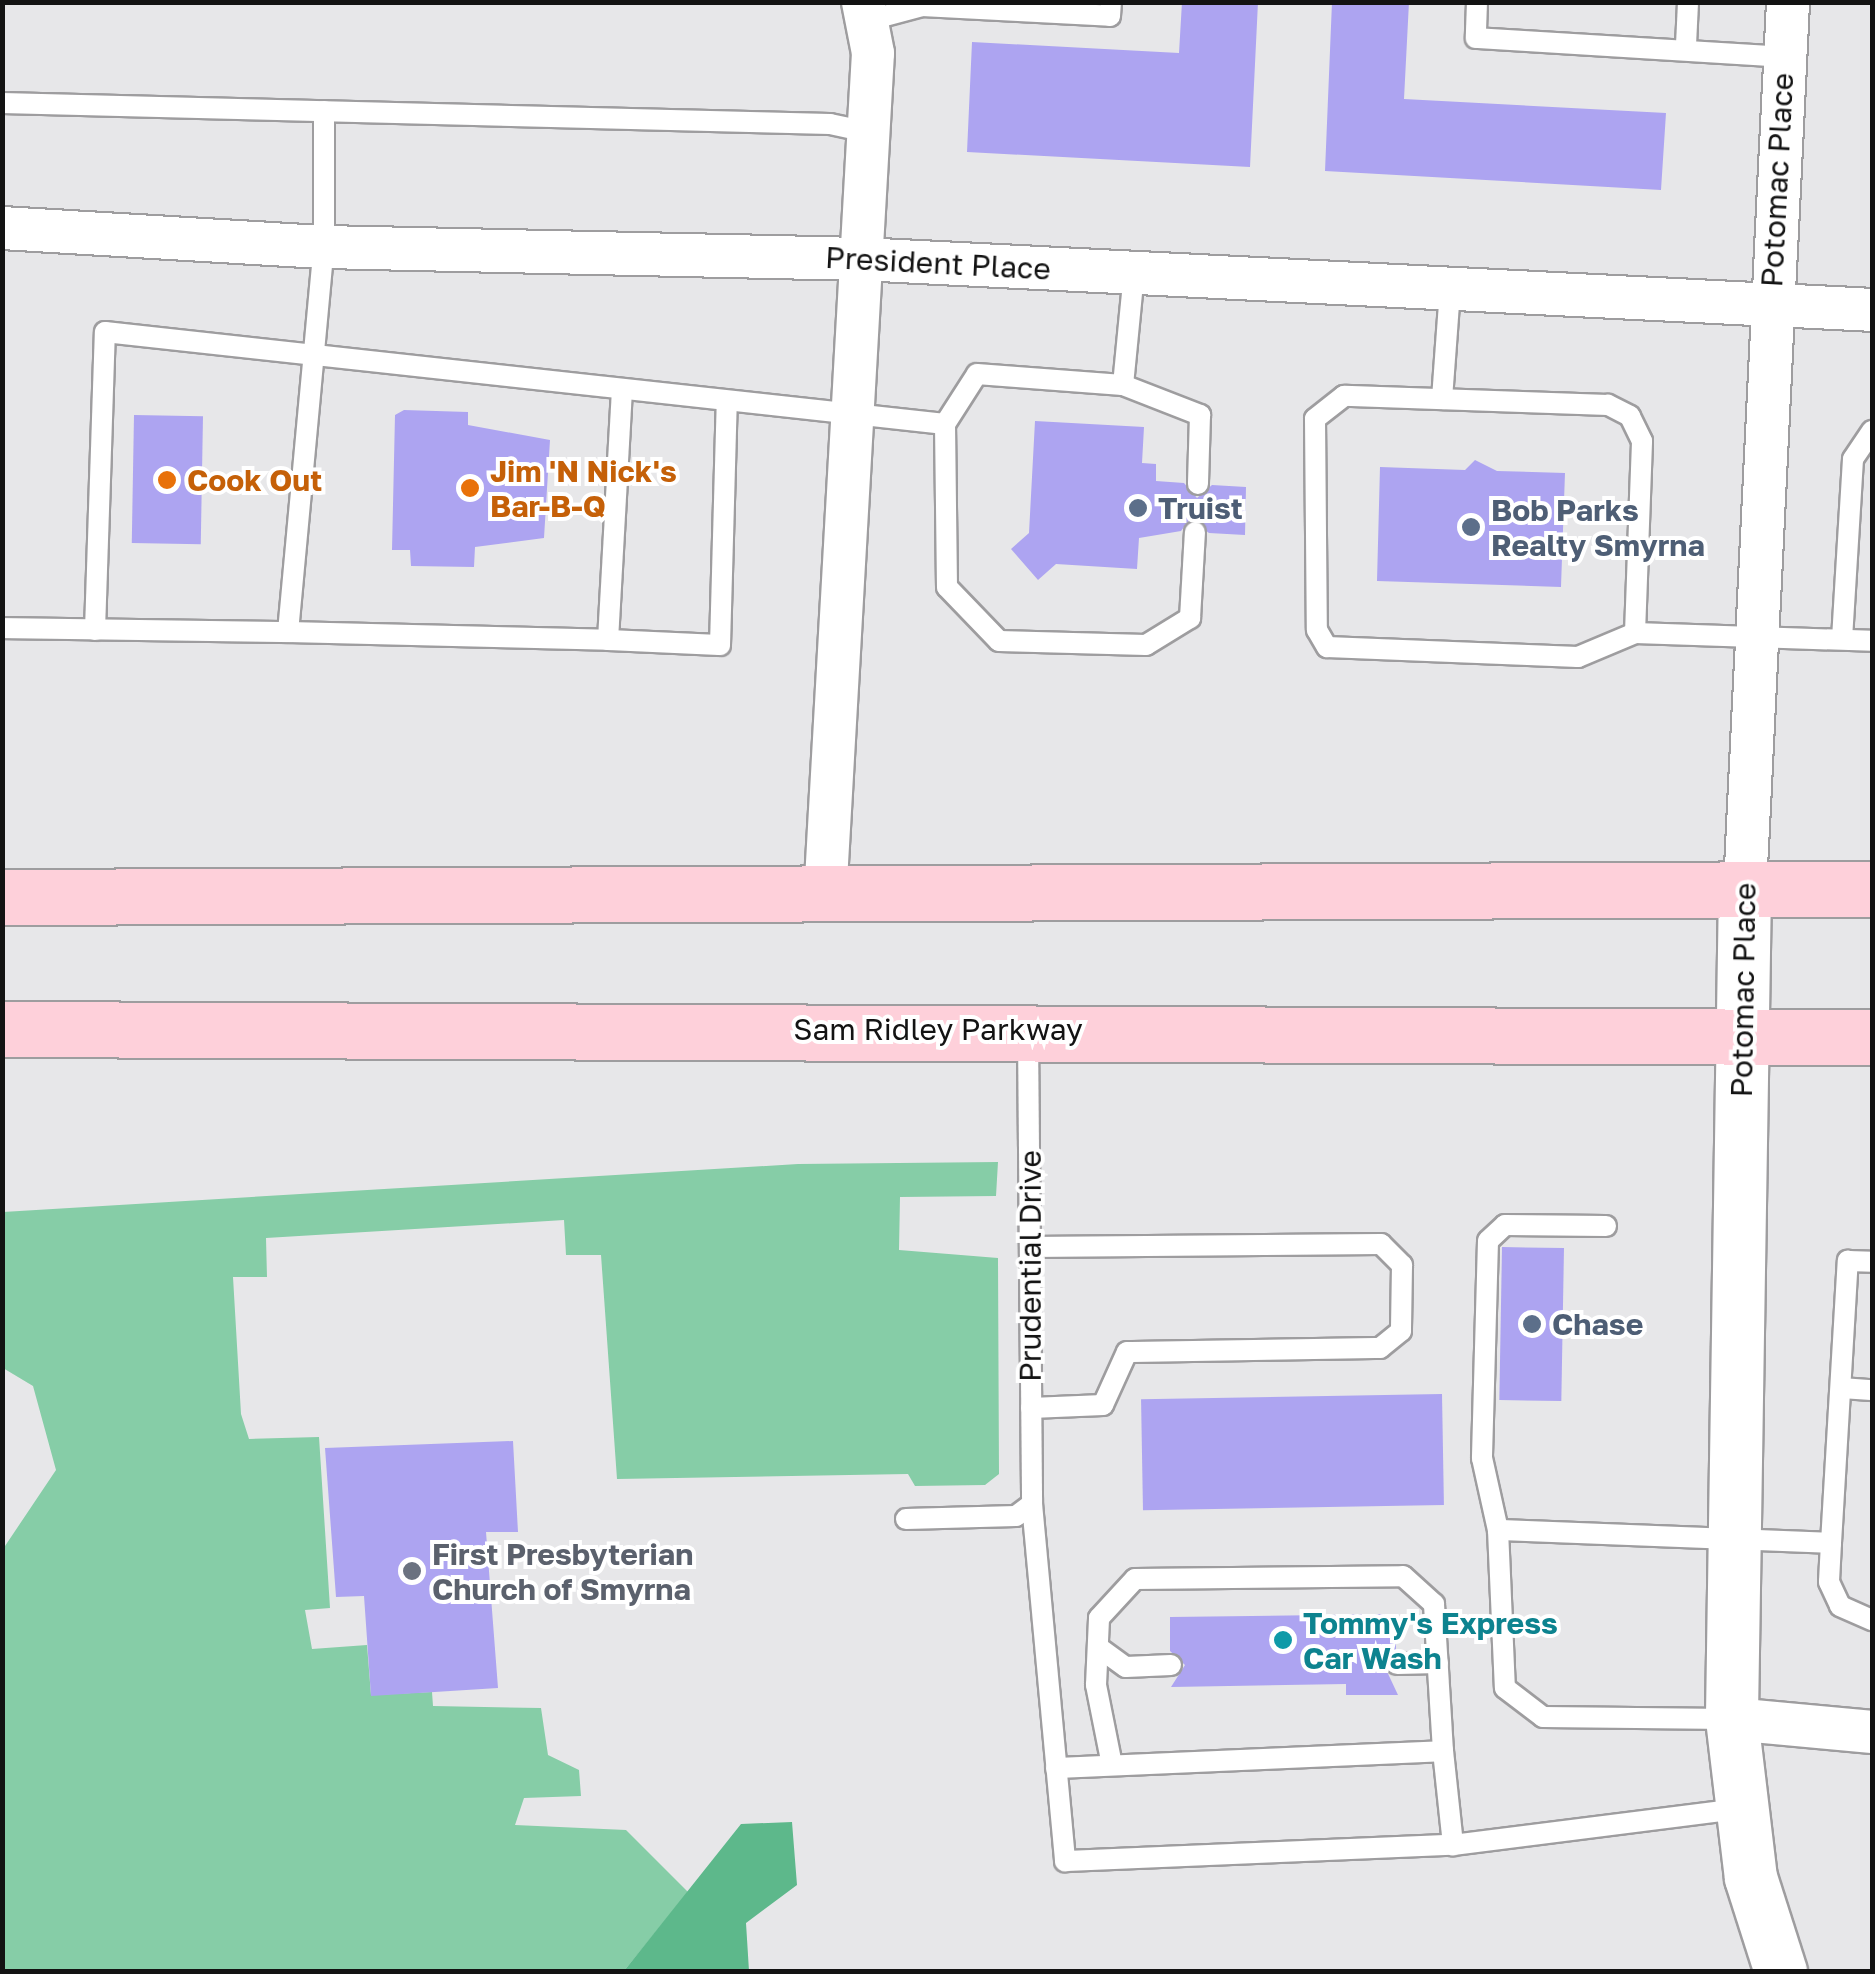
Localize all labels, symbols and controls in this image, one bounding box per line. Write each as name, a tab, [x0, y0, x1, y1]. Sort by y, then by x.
street label: Potomac Place	[1753, 72, 1801, 288]
street label: President Place	[824, 239, 1052, 287]
place label: Jim 'N Nick's Bar-B-Q	[490, 453, 677, 524]
place label: Cook Out	[187, 462, 322, 498]
marker: Cook Out	[156, 469, 178, 491]
marker: Jim 'N Nick's Bar-B-Q	[459, 477, 481, 499]
place label: Truist	[1158, 490, 1243, 526]
place label: Bob Parks Realty Smyrna	[1491, 492, 1705, 562]
marker: Truist	[1127, 497, 1149, 519]
marker: Bob Parks Realty Smyrna	[1460, 516, 1482, 538]
street label: Potomac Place	[1723, 882, 1763, 1098]
street label: Sam Ridley Parkway	[793, 1011, 1083, 1047]
street label: Prudential Drive	[1012, 1150, 1048, 1382]
place label: Chase	[1552, 1306, 1643, 1342]
marker: Chase	[1521, 1313, 1543, 1335]
place label: First Presbyterian Church of Smyrna	[432, 1536, 693, 1606]
marker: First Presbyterian Church of Smyrna	[401, 1560, 423, 1582]
place label: Tommy's Express Car Wash	[1303, 1605, 1558, 1676]
marker: Tommy's Express Car Wash	[1272, 1629, 1294, 1651]

